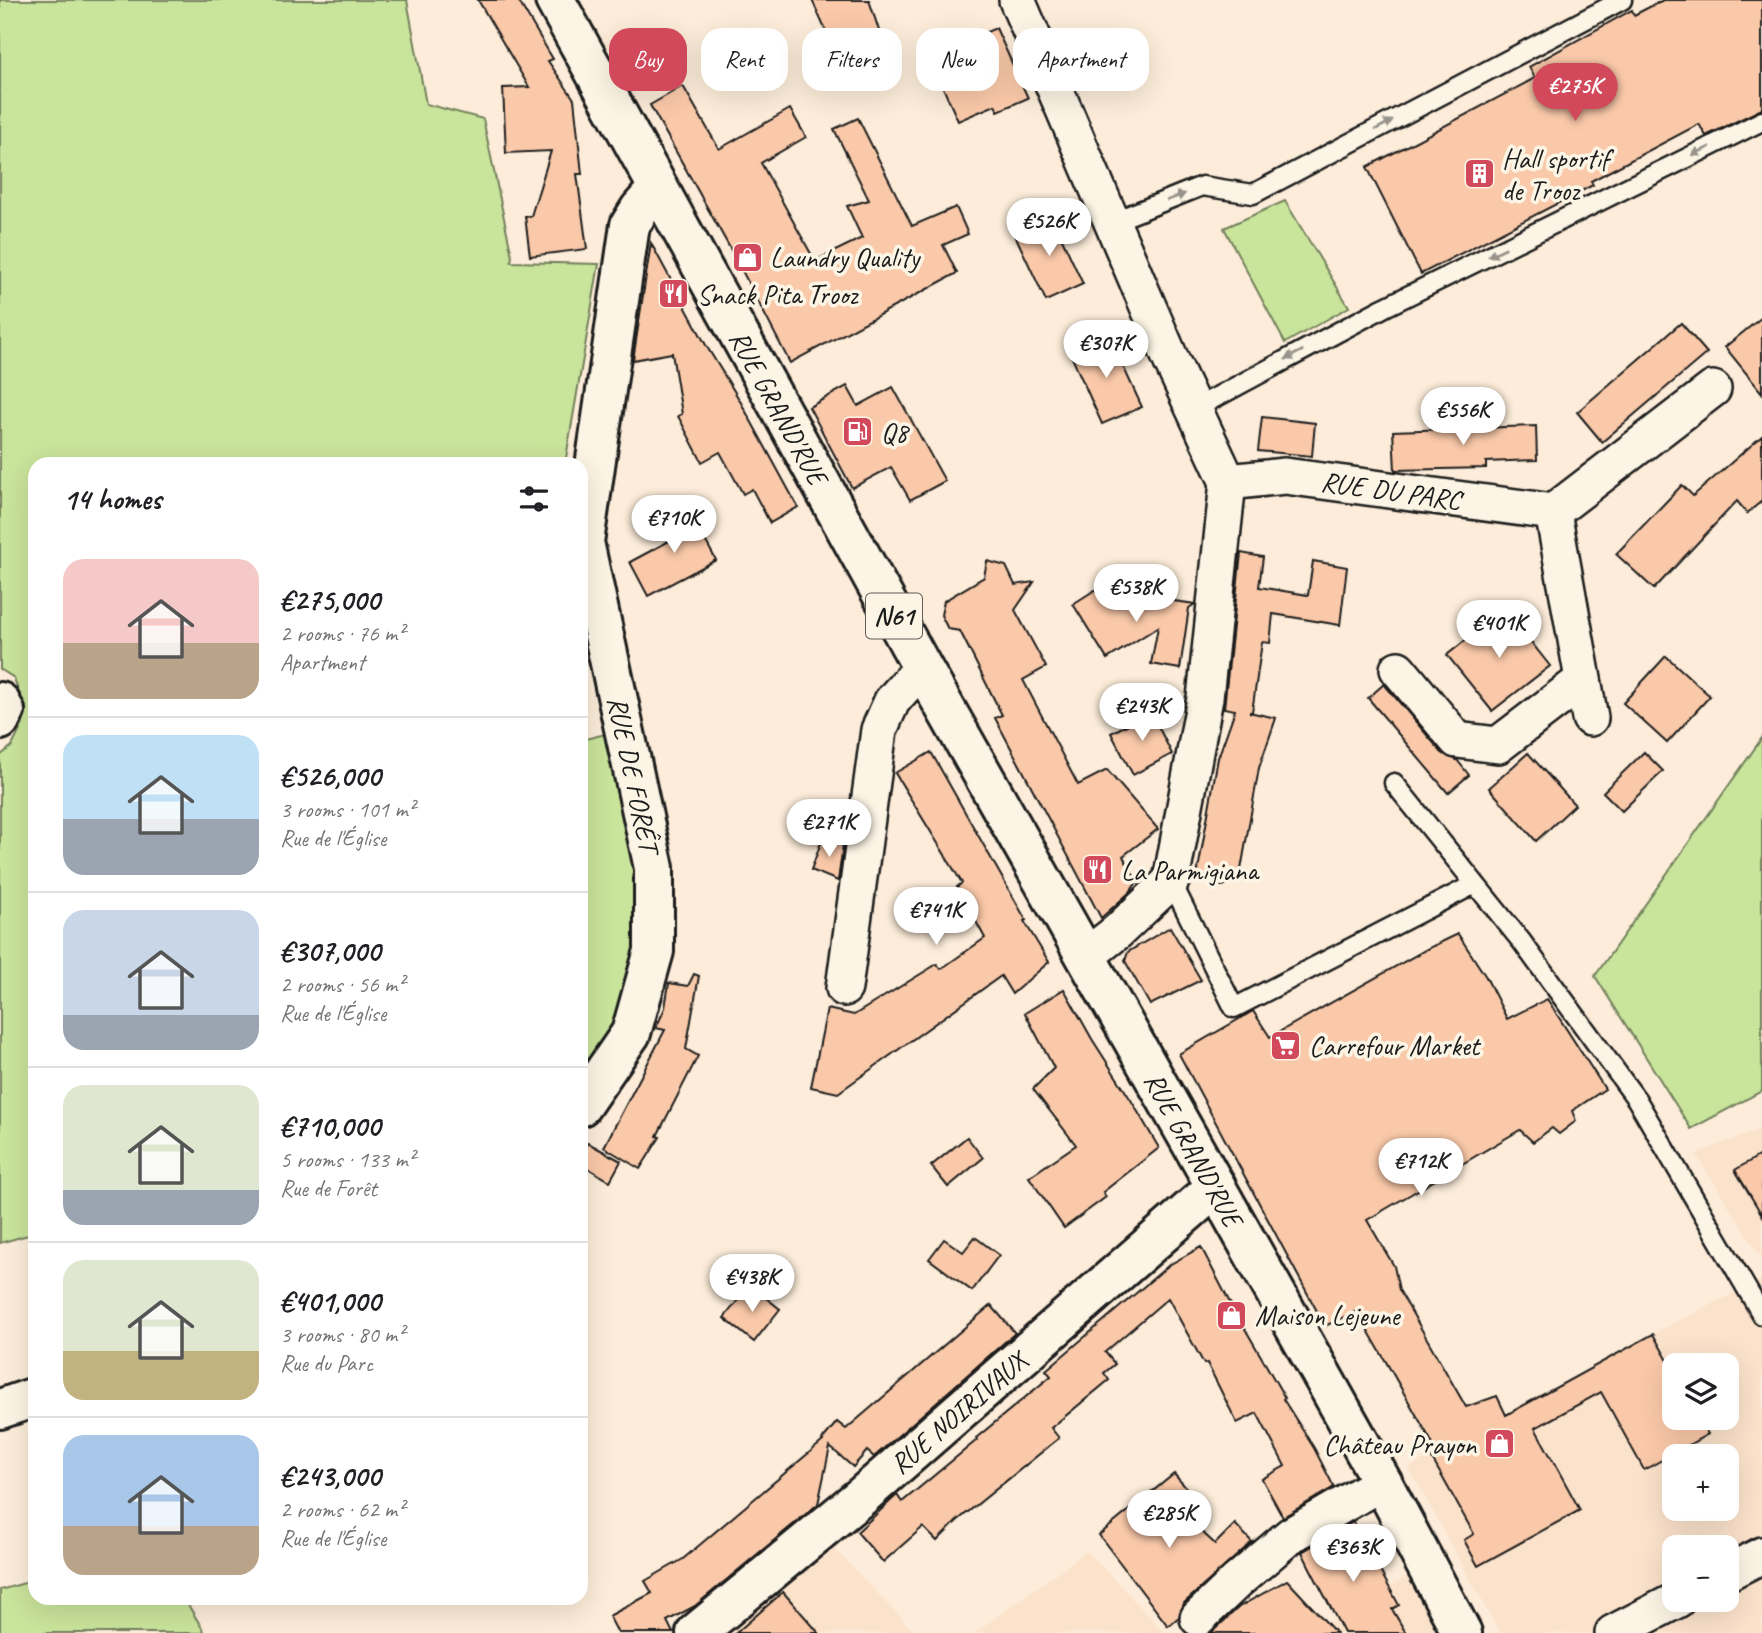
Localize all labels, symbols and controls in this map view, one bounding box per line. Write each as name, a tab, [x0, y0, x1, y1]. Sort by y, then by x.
chip: Buy	[609, 28, 687, 91]
chip: Rent	[701, 28, 788, 91]
chip: Filters	[802, 28, 902, 91]
chip: New	[916, 28, 999, 91]
chip: Apartment	[1013, 28, 1149, 91]
pin: €275K	[1526, 64, 1624, 123]
text: €275K	[1549, 71, 1601, 100]
one-way arrow	[1374, 119, 1394, 131]
place label: Hall sportif de Trooz	[1502, 141, 1615, 208]
one-way arrow	[1691, 145, 1711, 157]
building icon: Hall sportif de Trooz	[1462, 157, 1496, 191]
one-way arrow	[1165, 191, 1186, 202]
pin: €526K	[1000, 198, 1098, 258]
text: €526K	[1022, 206, 1076, 235]
shop icon: Laundry Quality	[730, 240, 764, 274]
place label: Laundry Quality	[770, 240, 921, 275]
one-way arrow	[1487, 246, 1507, 257]
restaurant icon: Snack Pita Trooz	[657, 277, 691, 311]
place label: Snack Pita Trooz	[697, 277, 859, 312]
pin: €307K	[1057, 320, 1155, 380]
street label: RUE GRAND'RUE	[722, 324, 837, 494]
text: €307K	[1080, 328, 1133, 357]
one-way arrow	[1284, 349, 1304, 361]
pin: €556K	[1414, 388, 1512, 447]
text: €556K	[1437, 395, 1489, 424]
fuel station icon: Q8	[841, 415, 875, 449]
place label: Q8	[881, 415, 910, 450]
street label: RUE DU PARC	[1319, 463, 1466, 518]
text: 14 homes	[63, 480, 161, 518]
icon: filters	[515, 480, 553, 518]
pin: €710K	[625, 496, 723, 555]
text: €710K	[648, 503, 701, 532]
pin: €538K	[1087, 564, 1185, 624]
text: €538K	[1110, 572, 1162, 601]
text: €275,000	[280, 581, 380, 619]
icon: home	[119, 587, 203, 671]
road number: N61	[866, 594, 922, 638]
pin: €401K	[1450, 600, 1548, 660]
text: €401K	[1472, 608, 1526, 637]
text: 2 rooms · 76 m²	[280, 619, 404, 648]
text: Apartment	[280, 648, 365, 677]
pin: €243K	[1093, 684, 1191, 743]
text: €243K	[1115, 691, 1169, 720]
street label: RUE DE FORÊT	[600, 693, 668, 861]
text: €526,000	[280, 757, 381, 795]
icon: home	[119, 763, 203, 847]
text: 3 rooms · 101 m²	[280, 795, 415, 824]
pin: €271K	[780, 800, 878, 859]
text: €271K	[803, 807, 856, 836]
text: Rue de l'Église	[280, 824, 386, 853]
restaurant icon: La Parmigiana	[1081, 853, 1115, 887]
place label: La Parmigiana	[1121, 853, 1260, 888]
pin: €741K	[887, 888, 985, 947]
text: €741K	[910, 895, 963, 924]
text: €307,000	[280, 932, 380, 970]
icon: home	[119, 938, 203, 1022]
text: 2 rooms · 56 m²	[280, 970, 404, 999]
text: Rue de l'Église	[280, 999, 386, 1028]
supermarket icon: Carrefour Market	[1269, 1028, 1303, 1062]
place label: Carrefour Market	[1309, 1028, 1482, 1063]
street label: RUE GRAND'RUE	[1137, 1066, 1252, 1236]
text: €710,000	[280, 1107, 380, 1145]
icon: home	[119, 1113, 203, 1197]
pin: €712K	[1372, 1138, 1470, 1198]
text: 5 rooms · 133 m²	[280, 1145, 415, 1174]
text: €712K	[1395, 1146, 1448, 1175]
text: Rue de Forêt	[280, 1174, 377, 1203]
pin: €438K	[703, 1254, 801, 1314]
text: €438K	[725, 1262, 779, 1291]
text: €401,000	[280, 1282, 380, 1320]
icon: home	[119, 1288, 203, 1372]
shop icon: Maison Lejeune	[1215, 1298, 1249, 1332]
place label: Maison Lejeune	[1255, 1298, 1401, 1333]
text: 3 rooms · 80 m²	[280, 1320, 404, 1349]
street label: RUE NOIRIVAUX	[883, 1342, 1036, 1481]
text: Rue du Parc	[280, 1349, 373, 1378]
map controls	[1662, 1353, 1739, 1612]
button: layers	[1662, 1353, 1739, 1430]
place label: Château Prayon	[1323, 1427, 1477, 1462]
shop icon: Château Prayon	[1482, 1427, 1516, 1461]
button: +	[1662, 1444, 1739, 1521]
text: €243,000	[280, 1457, 380, 1495]
icon: home	[119, 1463, 203, 1547]
pin: €285K	[1120, 1490, 1218, 1550]
text: 2 rooms · 62 m²	[280, 1495, 404, 1524]
text: €285K	[1143, 1498, 1195, 1527]
text: Rue de l'Église	[280, 1524, 386, 1553]
pin: €363K	[1304, 1524, 1402, 1584]
text: €363K	[1326, 1532, 1380, 1561]
button: −	[1662, 1535, 1739, 1612]

